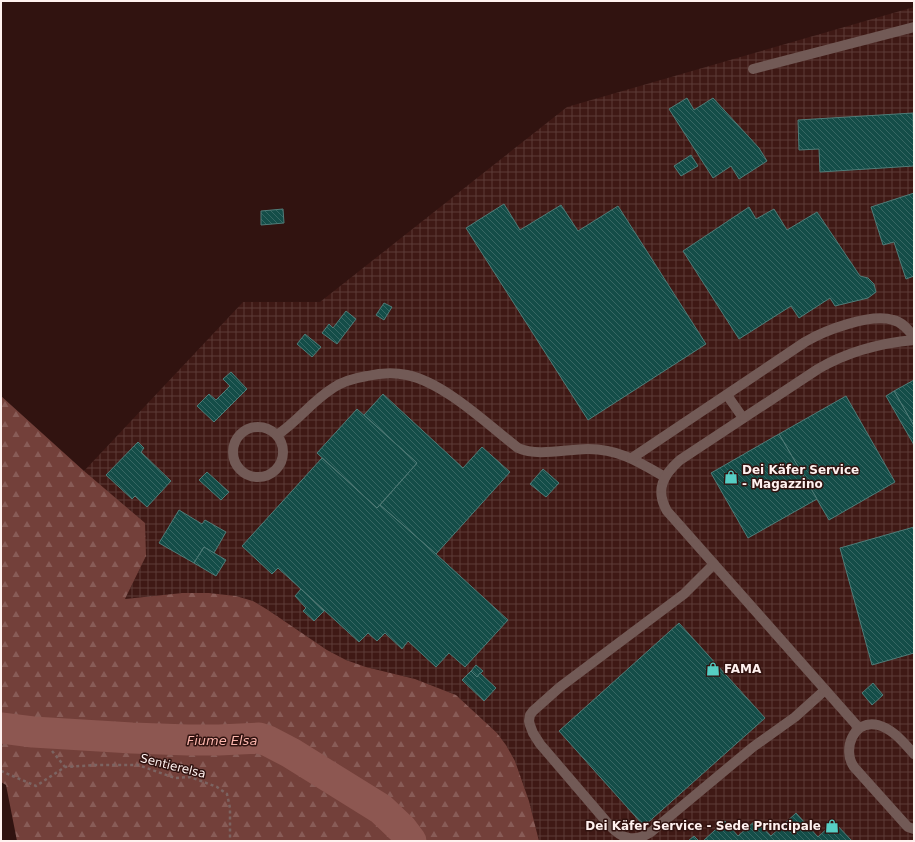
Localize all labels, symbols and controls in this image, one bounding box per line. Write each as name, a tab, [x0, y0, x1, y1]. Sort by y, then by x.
place label: Dei Käfer Service - Magazzino	[742, 463, 859, 491]
shop icon: Dei Käfer Service - Magazzino	[723, 469, 739, 485]
shop icon: FAMA	[705, 661, 721, 677]
place label: FAMA	[724, 662, 762, 676]
water label: Fiume Elsa	[187, 733, 257, 748]
street label: Sentierelsa	[139, 751, 207, 781]
shop icon: Dei Käfer Service - Sede Principale	[824, 818, 840, 834]
place label: Dei Käfer Service - Sede Principale	[585, 819, 821, 833]

